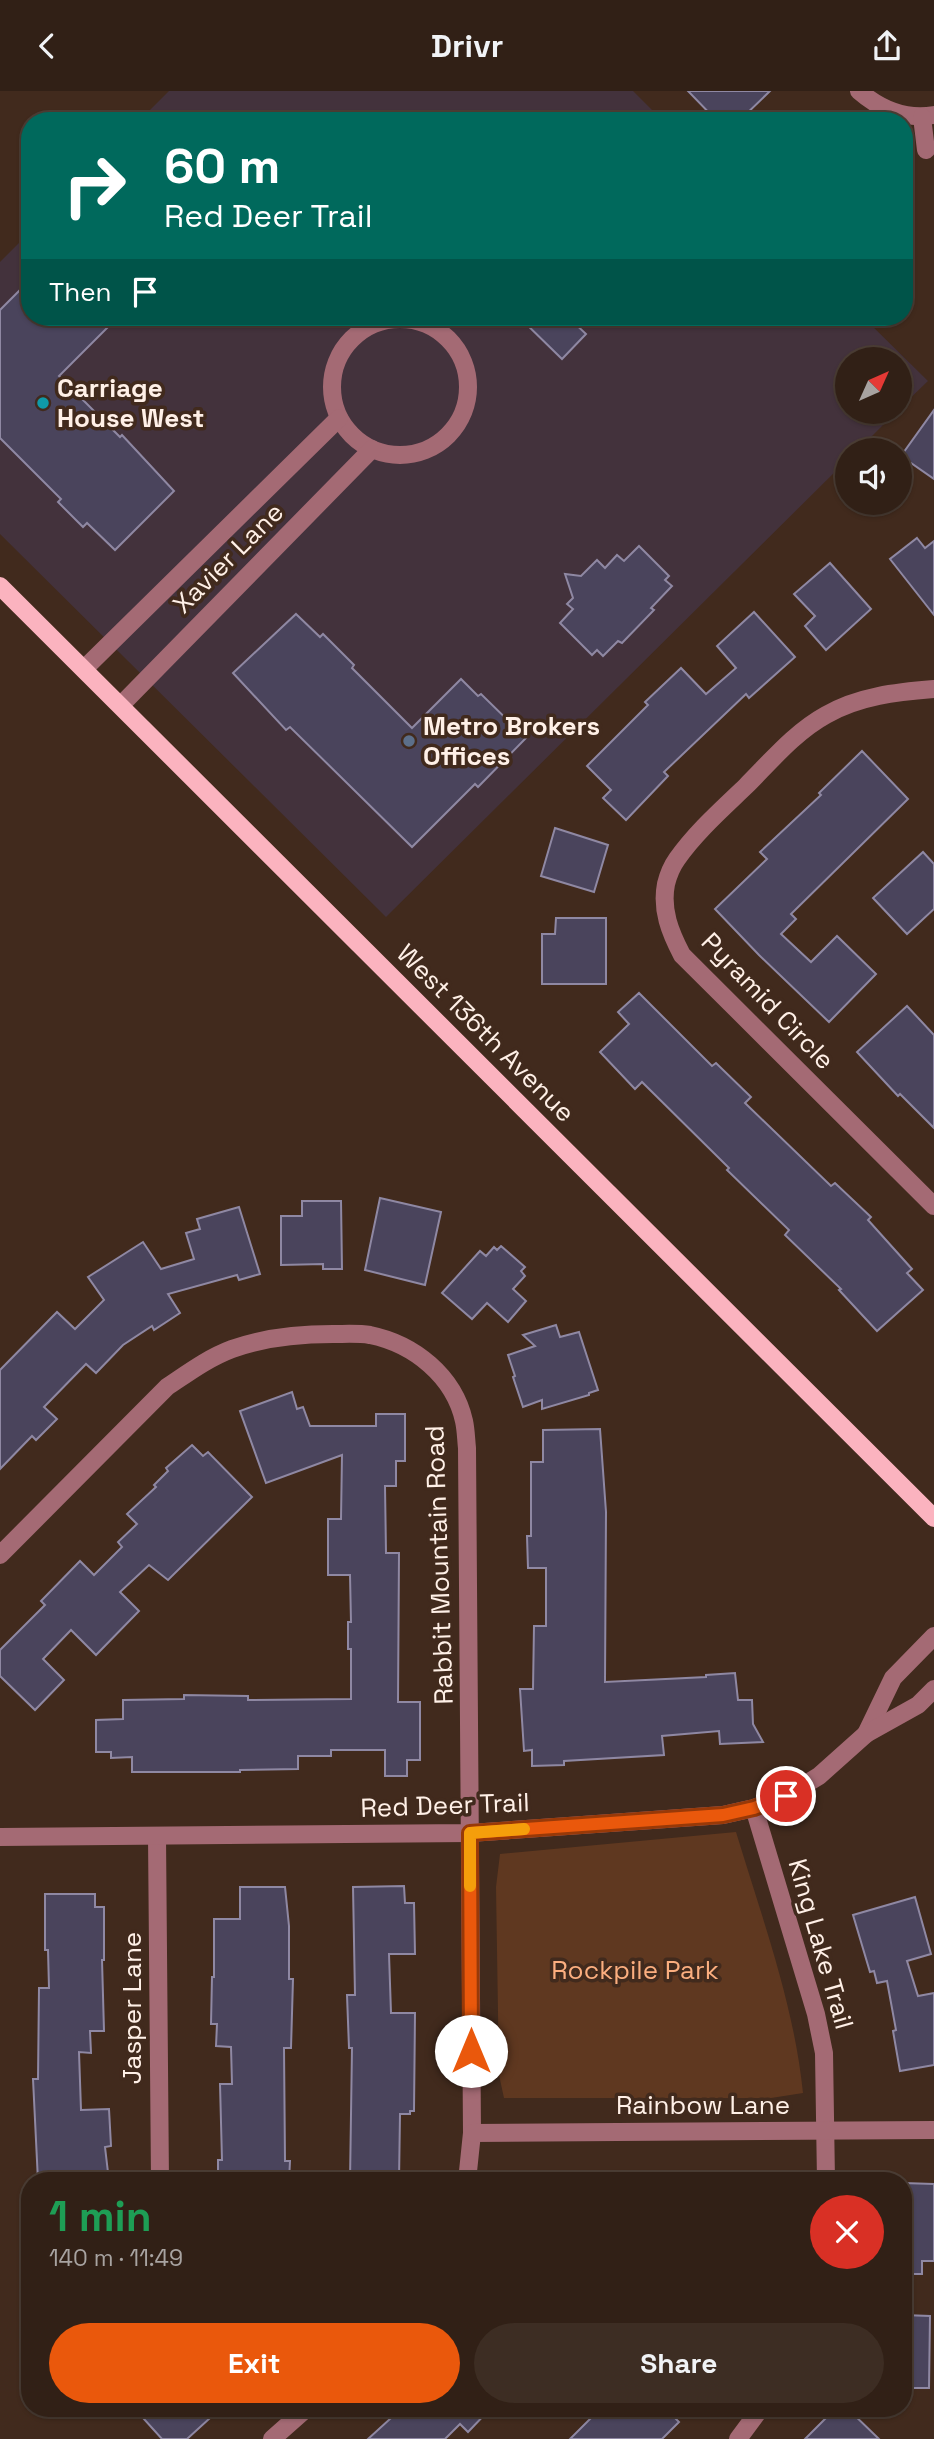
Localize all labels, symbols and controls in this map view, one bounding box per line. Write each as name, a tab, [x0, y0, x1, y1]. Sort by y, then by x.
text: Drivr	[431, 26, 503, 66]
icon: back	[28, 27, 66, 65]
icon: share	[868, 27, 906, 65]
text: 60 m	[164, 135, 280, 197]
icon: right	[49, 140, 140, 231]
text: Red Deer Trail	[164, 196, 373, 236]
icon: arrive	[126, 273, 164, 311]
text: Then	[49, 275, 112, 309]
north arrow	[835, 347, 912, 423]
map controls	[835, 347, 912, 515]
place label: Carriage House West	[57, 371, 204, 435]
marker: Carriage House West	[35, 395, 51, 411]
button: sound	[835, 438, 912, 515]
street label: Xavier Lane	[165, 495, 291, 621]
place label: Metro Brokers Offices	[423, 709, 600, 773]
marker: Metro Brokers Offices	[401, 733, 417, 749]
street label: Pyramid Circle	[694, 925, 842, 1077]
street label: West 136th Avenue	[390, 937, 582, 1129]
street label: Rabbit Mountain Road	[417, 1425, 461, 1705]
pin	[756, 1766, 816, 1826]
icon: arrive	[767, 1777, 805, 1815]
street label: Red Deer Trail	[360, 1785, 530, 1825]
street label: King Lake Trail	[780, 1855, 862, 2033]
street label: Jasper Lane	[115, 1932, 149, 2084]
park label: Rockpile Park	[551, 1953, 719, 1987]
position arrow	[434, 2014, 508, 2088]
street label: Rainbow Lane	[616, 2088, 790, 2122]
text: 1 min	[49, 2190, 152, 2243]
button: close	[810, 2195, 884, 2269]
text: 140 m · 11:49	[49, 2243, 183, 2273]
button: Exit	[49, 2323, 460, 2403]
button: Share	[474, 2323, 884, 2403]

